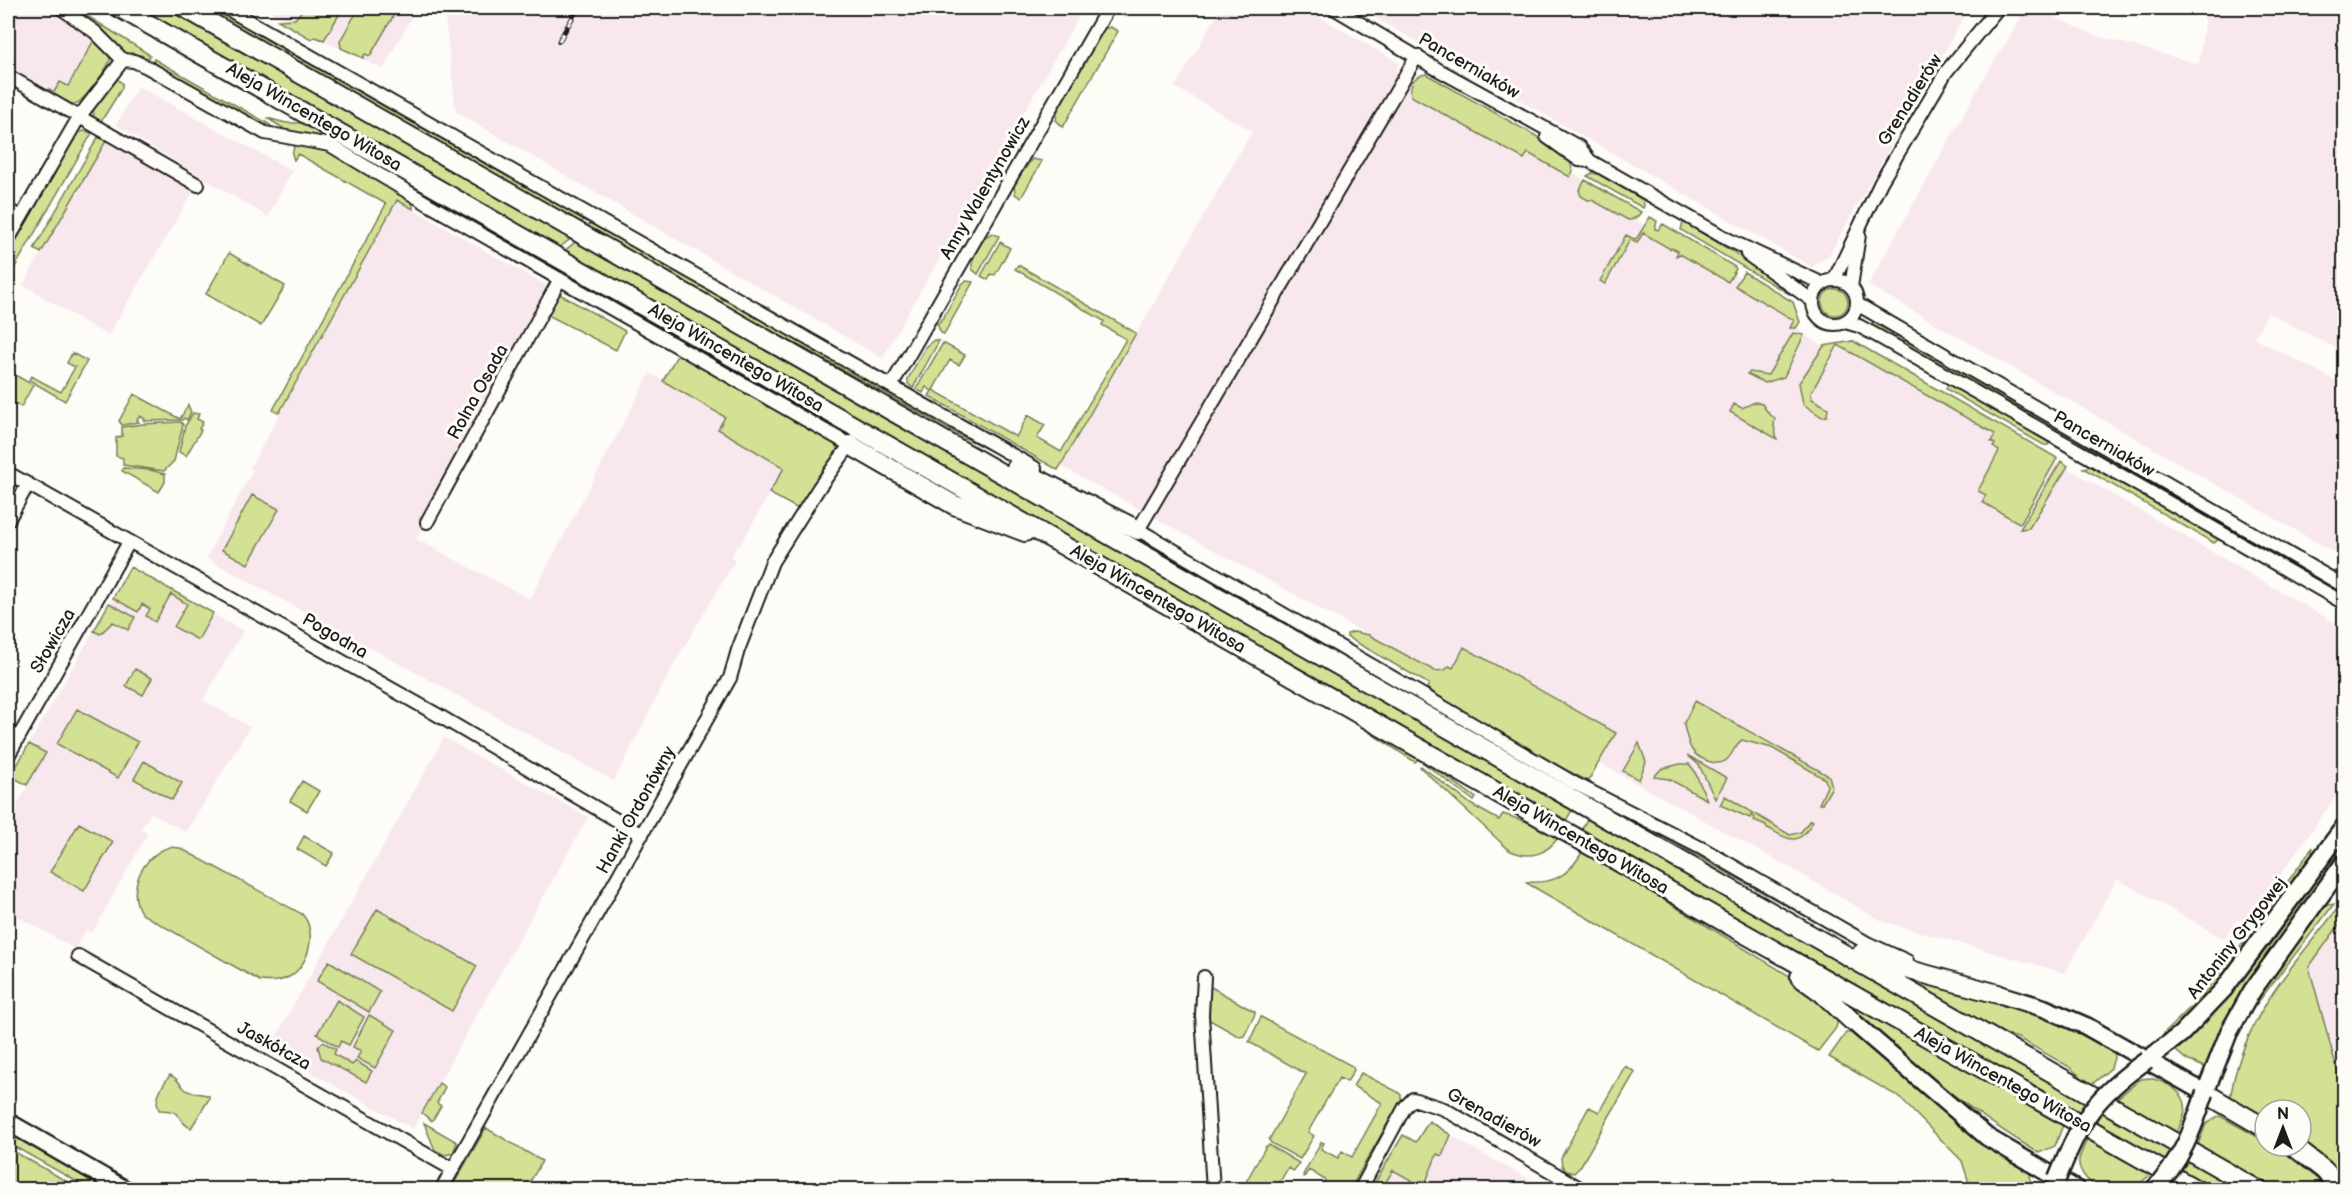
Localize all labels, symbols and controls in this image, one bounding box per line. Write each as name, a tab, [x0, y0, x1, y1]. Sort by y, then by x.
street label: Pancerniaków	[1415, 29, 1523, 103]
street label: Grenadierów	[1873, 50, 1947, 150]
street label: Aleja Wincentego Witosa	[223, 58, 405, 176]
street label: Anny Walentynowicz	[936, 113, 1035, 263]
street label: Aleja Wincentego Witosa	[645, 299, 827, 417]
street label: Rolna Osada	[443, 341, 513, 443]
street label: Pancerniaków	[2050, 407, 2158, 481]
street label: Aleja Wincentego Witosa	[1067, 540, 1249, 658]
street label: Słowicza	[26, 605, 80, 677]
street label: Pogodna	[299, 609, 371, 663]
street label: Hanki Ordonówny	[592, 742, 680, 877]
street label: Aleja Wincentego Witosa	[1490, 781, 1672, 899]
street label: Antoniny Grygowej	[2183, 873, 2291, 1003]
street label: Jaskółcza	[234, 1017, 314, 1075]
street label: Aleja Wincentego Witosa	[1911, 1023, 2095, 1137]
street label: Grenadierów	[1443, 1084, 1545, 1152]
north arrow	[2253, 1098, 2313, 1158]
text: N	[2277, 1105, 2289, 1124]

